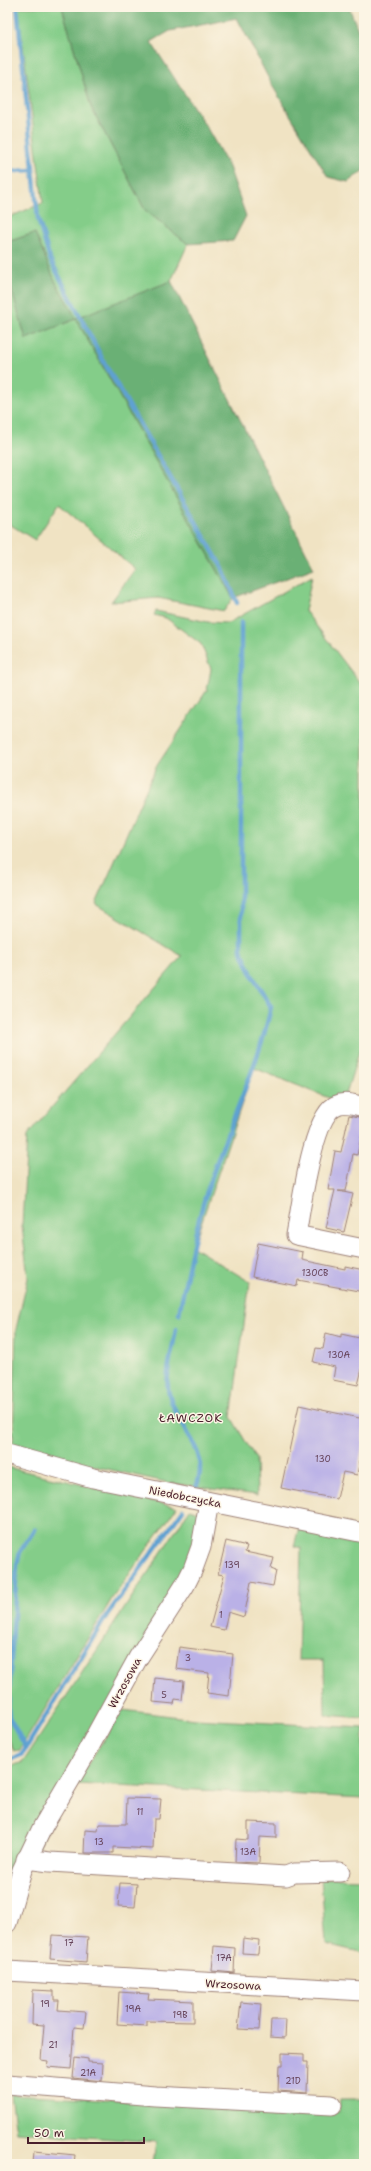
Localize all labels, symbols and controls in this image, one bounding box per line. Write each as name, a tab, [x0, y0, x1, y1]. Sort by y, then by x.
house number: 130CB	[302, 1267, 328, 1279]
house number: 130A	[328, 1349, 351, 1361]
district label: ŁAWCZOK	[158, 1410, 223, 1426]
house number: 130	[315, 1453, 331, 1465]
street label: Niedobczycka	[148, 1483, 223, 1511]
house number: 139	[224, 1559, 240, 1571]
house number: 1	[219, 1609, 223, 1621]
house number: 3	[185, 1652, 191, 1664]
street label: Wrzosowa	[105, 1655, 145, 1711]
house number: 5	[161, 1689, 167, 1701]
house number: 11	[136, 1806, 144, 1818]
house number: 13	[94, 1836, 104, 1848]
house number: 13A	[240, 1846, 256, 1858]
house number: 17	[64, 1937, 74, 1949]
house number: 17A	[216, 1952, 232, 1964]
street label: Wrzosowa	[205, 1976, 261, 1994]
house number: 19	[40, 1998, 50, 2010]
house number: 19A	[125, 2003, 142, 2015]
house number: 19B	[172, 2009, 188, 2021]
house number: 21	[48, 2039, 58, 2051]
house number: 21A	[80, 2067, 96, 2079]
house number: 21D	[285, 2075, 301, 2087]
scale bar	[28, 2119, 144, 2145]
text: 50 m	[34, 2125, 64, 2141]

